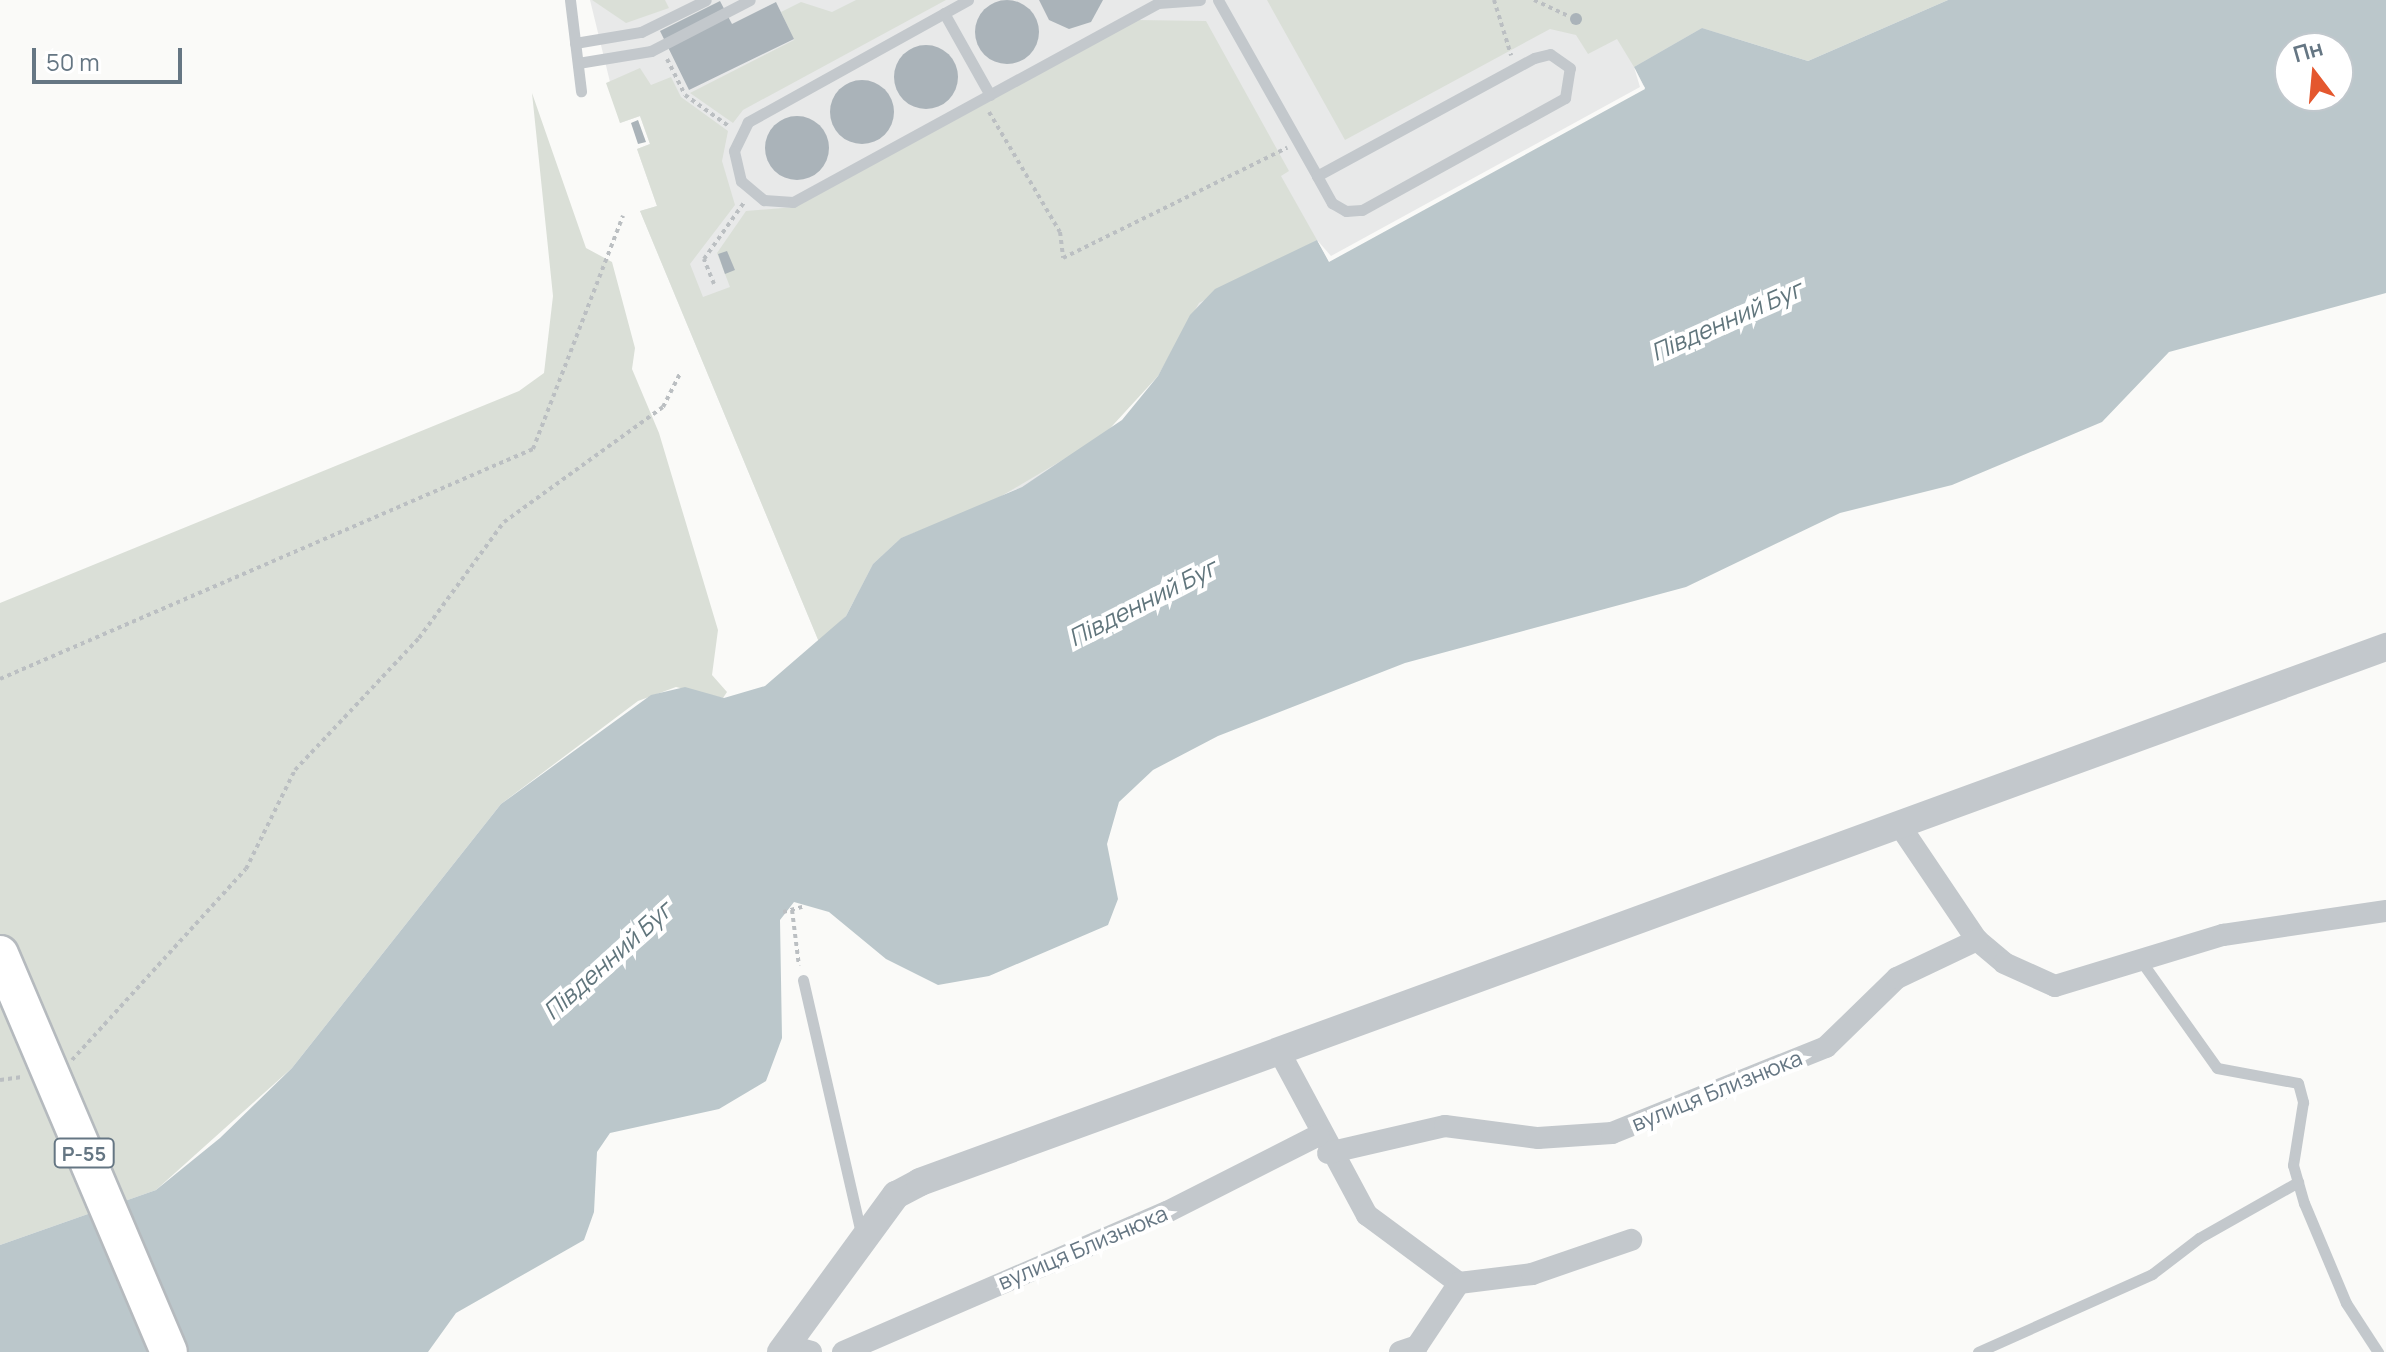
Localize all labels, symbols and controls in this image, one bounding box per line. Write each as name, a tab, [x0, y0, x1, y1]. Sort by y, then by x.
scale bar	[36, 32, 186, 82]
north arrow	[2274, 32, 2354, 112]
text: Пн	[2290, 32, 2326, 69]
text: 50 m	[46, 45, 100, 78]
water label: Південний Буг	[1646, 274, 1806, 366]
water label: Південний Буг	[1063, 552, 1221, 652]
water label: Південний Буг	[537, 895, 677, 1025]
street label: вулиця Близнюка	[1628, 1045, 1806, 1137]
road number: Р-55	[52, 1137, 116, 1169]
street label: вулиця Близнюка	[994, 1200, 1172, 1296]

